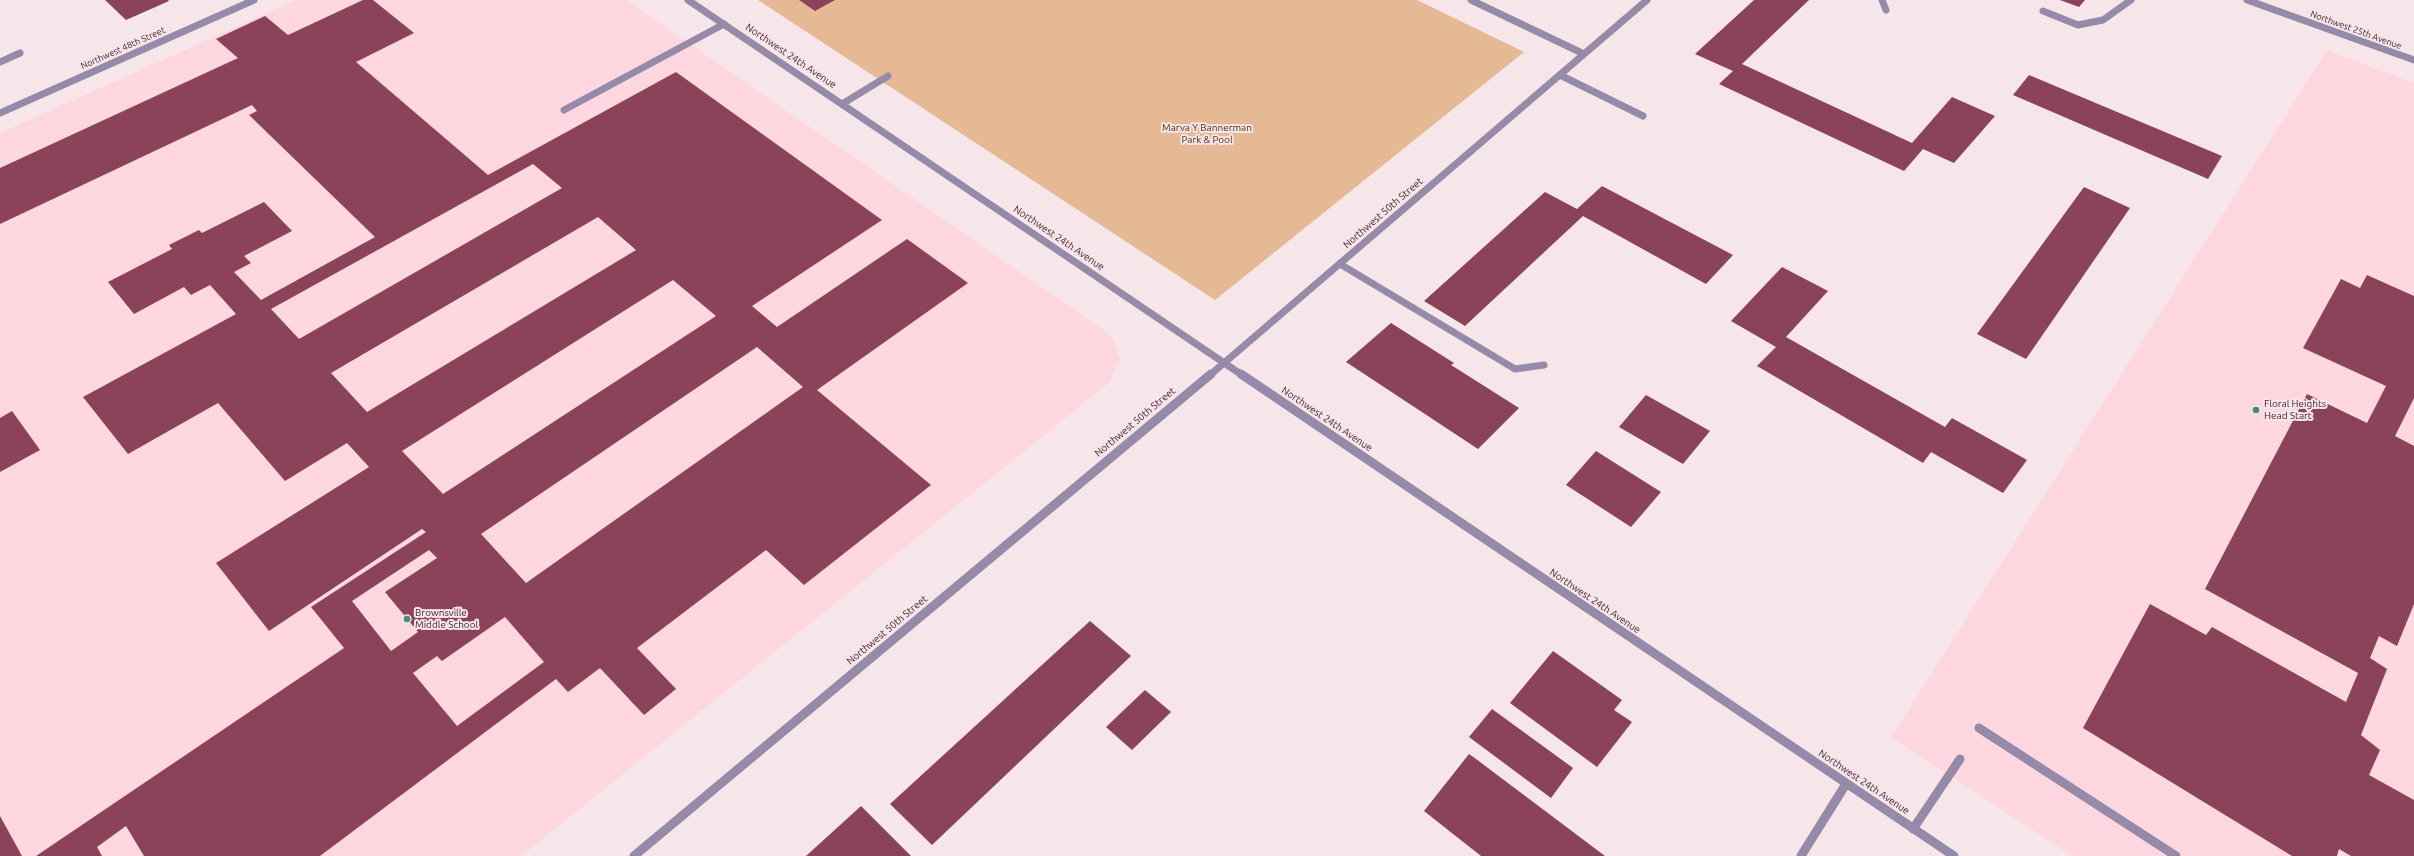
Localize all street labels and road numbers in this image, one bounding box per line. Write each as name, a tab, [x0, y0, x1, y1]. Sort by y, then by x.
street label: Northwest 25th Avenue	[2309, 8, 2403, 52]
street label: Northwest 24th Avenue	[743, 21, 839, 91]
street label: Northwest 48th Street	[79, 25, 167, 71]
street label: Northwest 50th Street	[1341, 175, 1425, 251]
street label: Northwest 24th Avenue	[1011, 203, 1107, 273]
street label: Northwest 24th Avenue	[1279, 384, 1375, 454]
street label: Northwest 50th Street	[1092, 385, 1178, 459]
street label: Northwest 24th Avenue	[1547, 566, 1643, 636]
street label: Northwest 50th Street	[844, 593, 930, 667]
street label: Northwest 24th Avenue	[1816, 747, 1912, 817]

